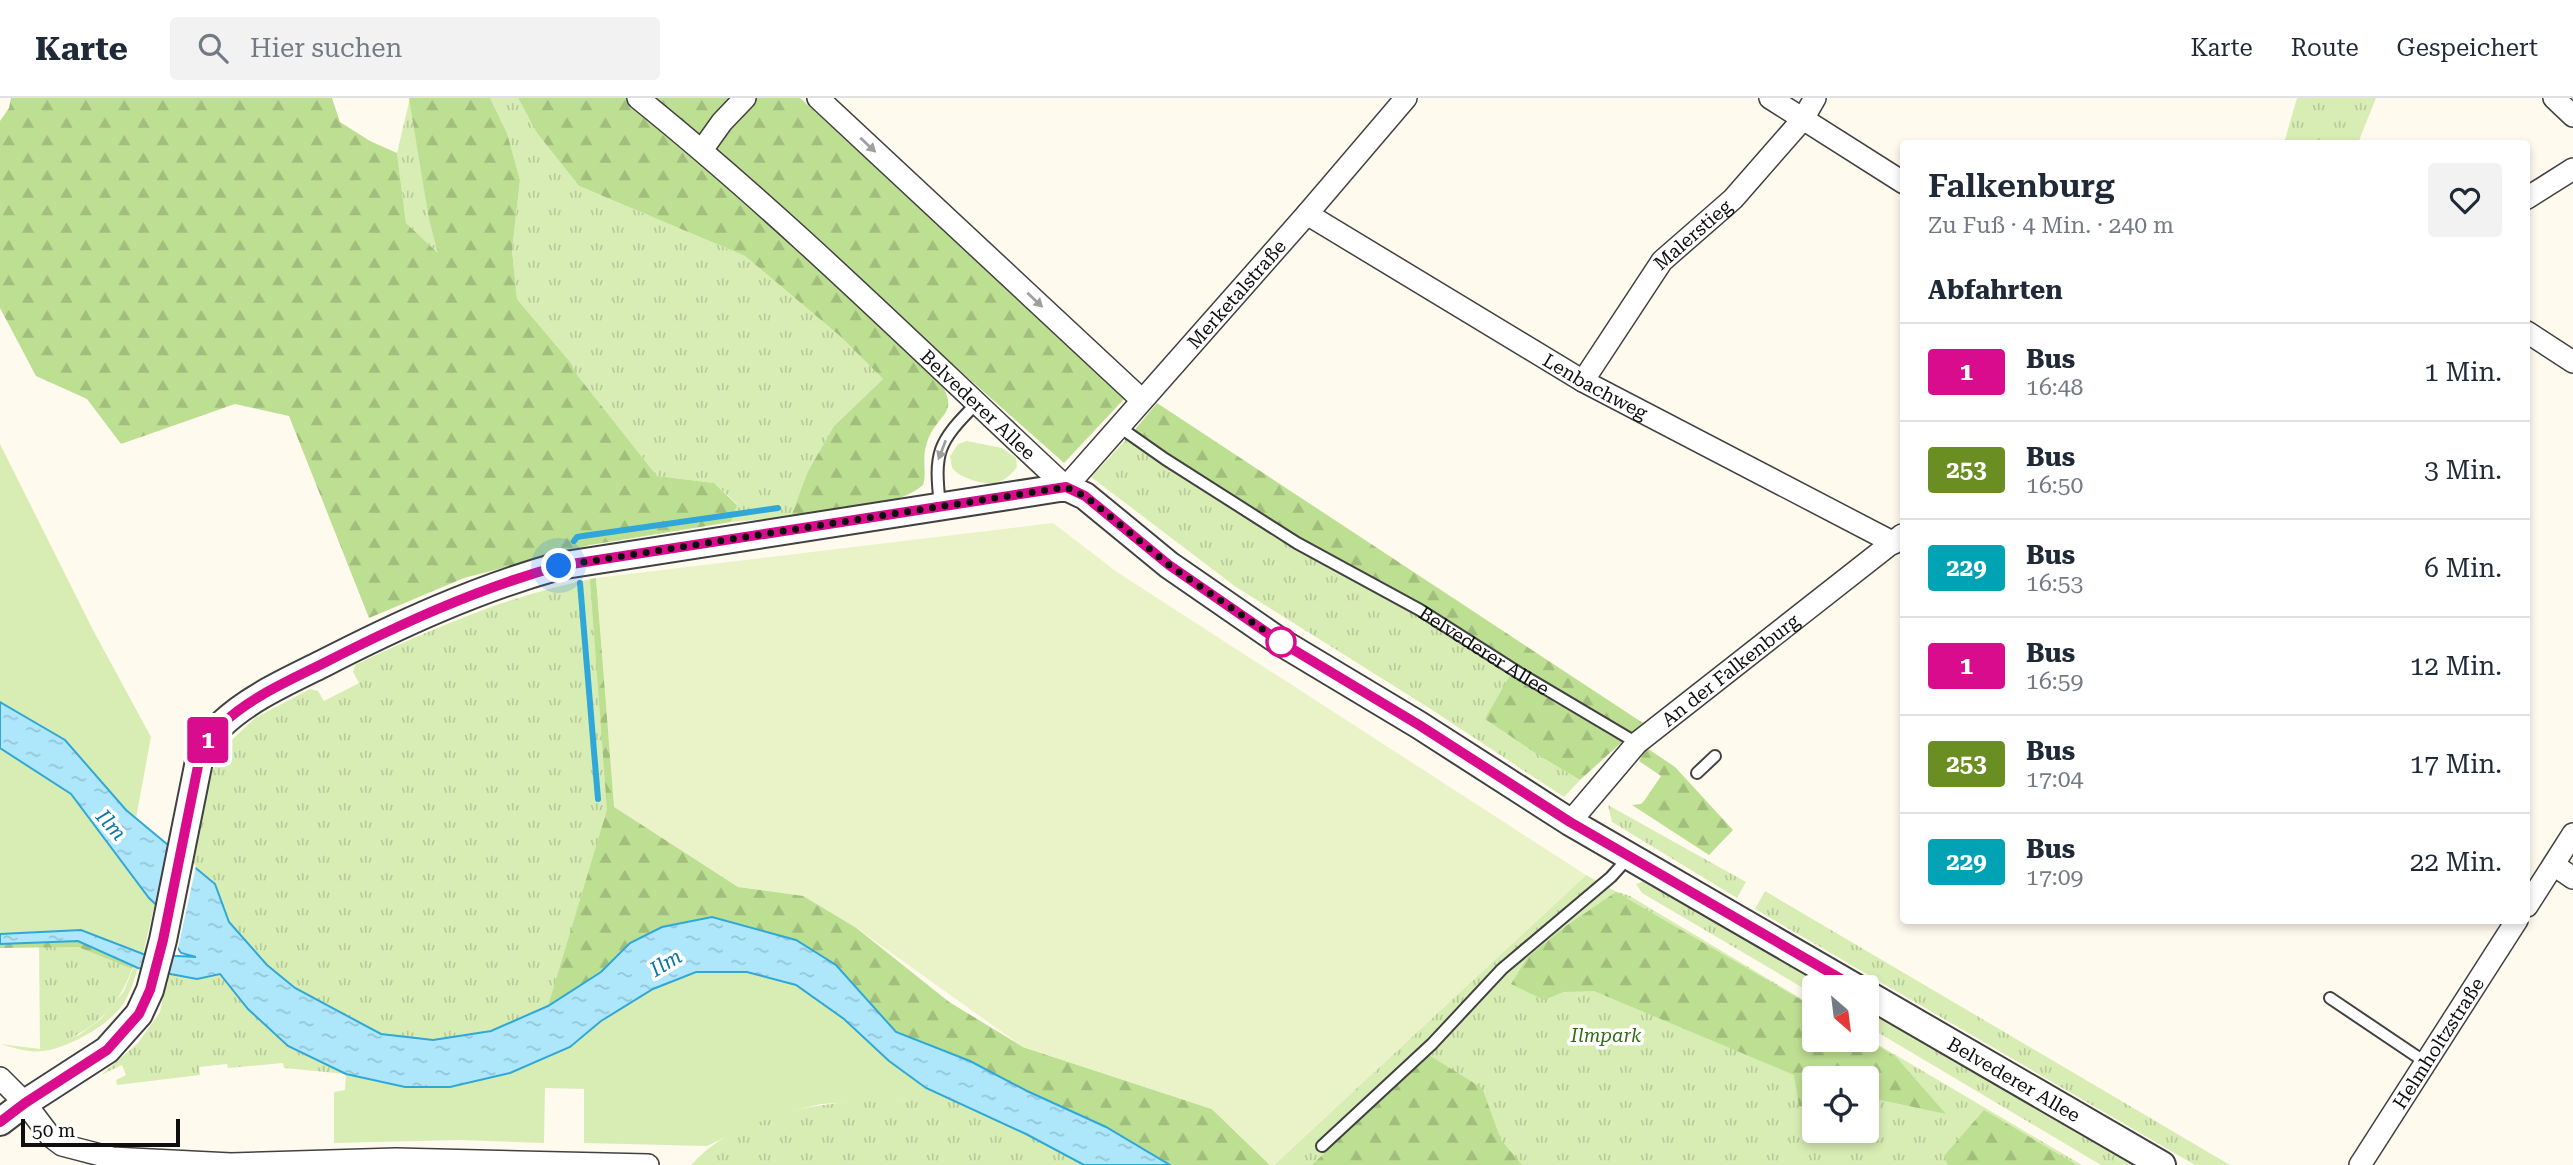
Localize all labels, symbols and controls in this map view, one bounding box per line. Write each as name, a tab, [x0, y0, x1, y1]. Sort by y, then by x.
search box	[170, 17, 660, 80]
text: Karte	[35, 29, 128, 68]
icon: search	[194, 29, 232, 67]
text: Hier suchen	[250, 33, 402, 63]
text: Karte	[2190, 34, 2253, 62]
text: Route	[2291, 34, 2359, 62]
text: Gespeichert	[2397, 34, 2538, 62]
one-way arrow	[859, 136, 876, 152]
button: heart	[2428, 163, 2502, 237]
text: Falkenburg	[1928, 166, 2115, 205]
street label: Malerstieg	[1649, 194, 1736, 275]
text: Zu Fuß · 4 Min. · 240 m	[1928, 212, 2174, 239]
street label: Merketalstraße	[1182, 235, 1291, 353]
text: Abfahrten	[1928, 275, 2063, 305]
one-way arrow	[1026, 292, 1044, 308]
text: Bus	[2026, 344, 2075, 374]
street label: Belvederer Allee	[916, 345, 1041, 464]
street label: Lenbachweg	[1539, 348, 1652, 424]
text: 1 Min.	[2424, 357, 2502, 387]
text: 1	[1960, 358, 1973, 386]
text: 16:48	[2026, 374, 2083, 401]
one-way arrow	[937, 439, 948, 460]
text: Bus	[2026, 442, 2075, 472]
text: 3 Min.	[2424, 455, 2502, 485]
text: 253	[1946, 456, 1987, 484]
text: 16:50	[2026, 472, 2083, 499]
text: Bus	[2026, 540, 2075, 570]
your location	[541, 548, 576, 583]
text: 6 Min.	[2424, 553, 2502, 583]
text: 229	[1946, 554, 1987, 582]
text: 16:53	[2026, 570, 2083, 597]
street label: Belvederer Allee	[1415, 601, 1554, 700]
street label: An der Falkenburg	[1657, 609, 1804, 731]
unlabelled marker	[1266, 627, 1296, 657]
text: Bus	[2026, 638, 2075, 668]
text: 12 Min.	[2410, 651, 2502, 681]
text: 1	[1960, 652, 1973, 680]
text: 16:59	[2026, 668, 2083, 695]
line badge: 1	[185, 717, 231, 763]
text: 1	[201, 726, 215, 754]
text: Bus	[2026, 736, 2075, 766]
text: 17 Min.	[2410, 749, 2502, 779]
text: 253	[1946, 750, 1987, 778]
text: 17:04	[2026, 766, 2083, 793]
water label: Ilm	[90, 804, 131, 845]
text: Bus	[2026, 834, 2075, 864]
text: 22 Min.	[2410, 847, 2502, 877]
text: 229	[1946, 848, 1987, 876]
text: 17:09	[2026, 864, 2083, 891]
water label: Ilm	[645, 944, 686, 982]
street label: Helmholtzstraße	[2388, 973, 2489, 1113]
north arrow	[1802, 975, 1880, 1052]
map controls	[1802, 975, 1879, 1143]
park label: Ilmpark	[1570, 1024, 1642, 1047]
street label: Belvederer Allee	[1944, 1032, 2085, 1127]
button: locate	[1802, 1066, 1879, 1143]
scale bar	[21, 1116, 180, 1148]
text: 50 m	[32, 1119, 75, 1142]

